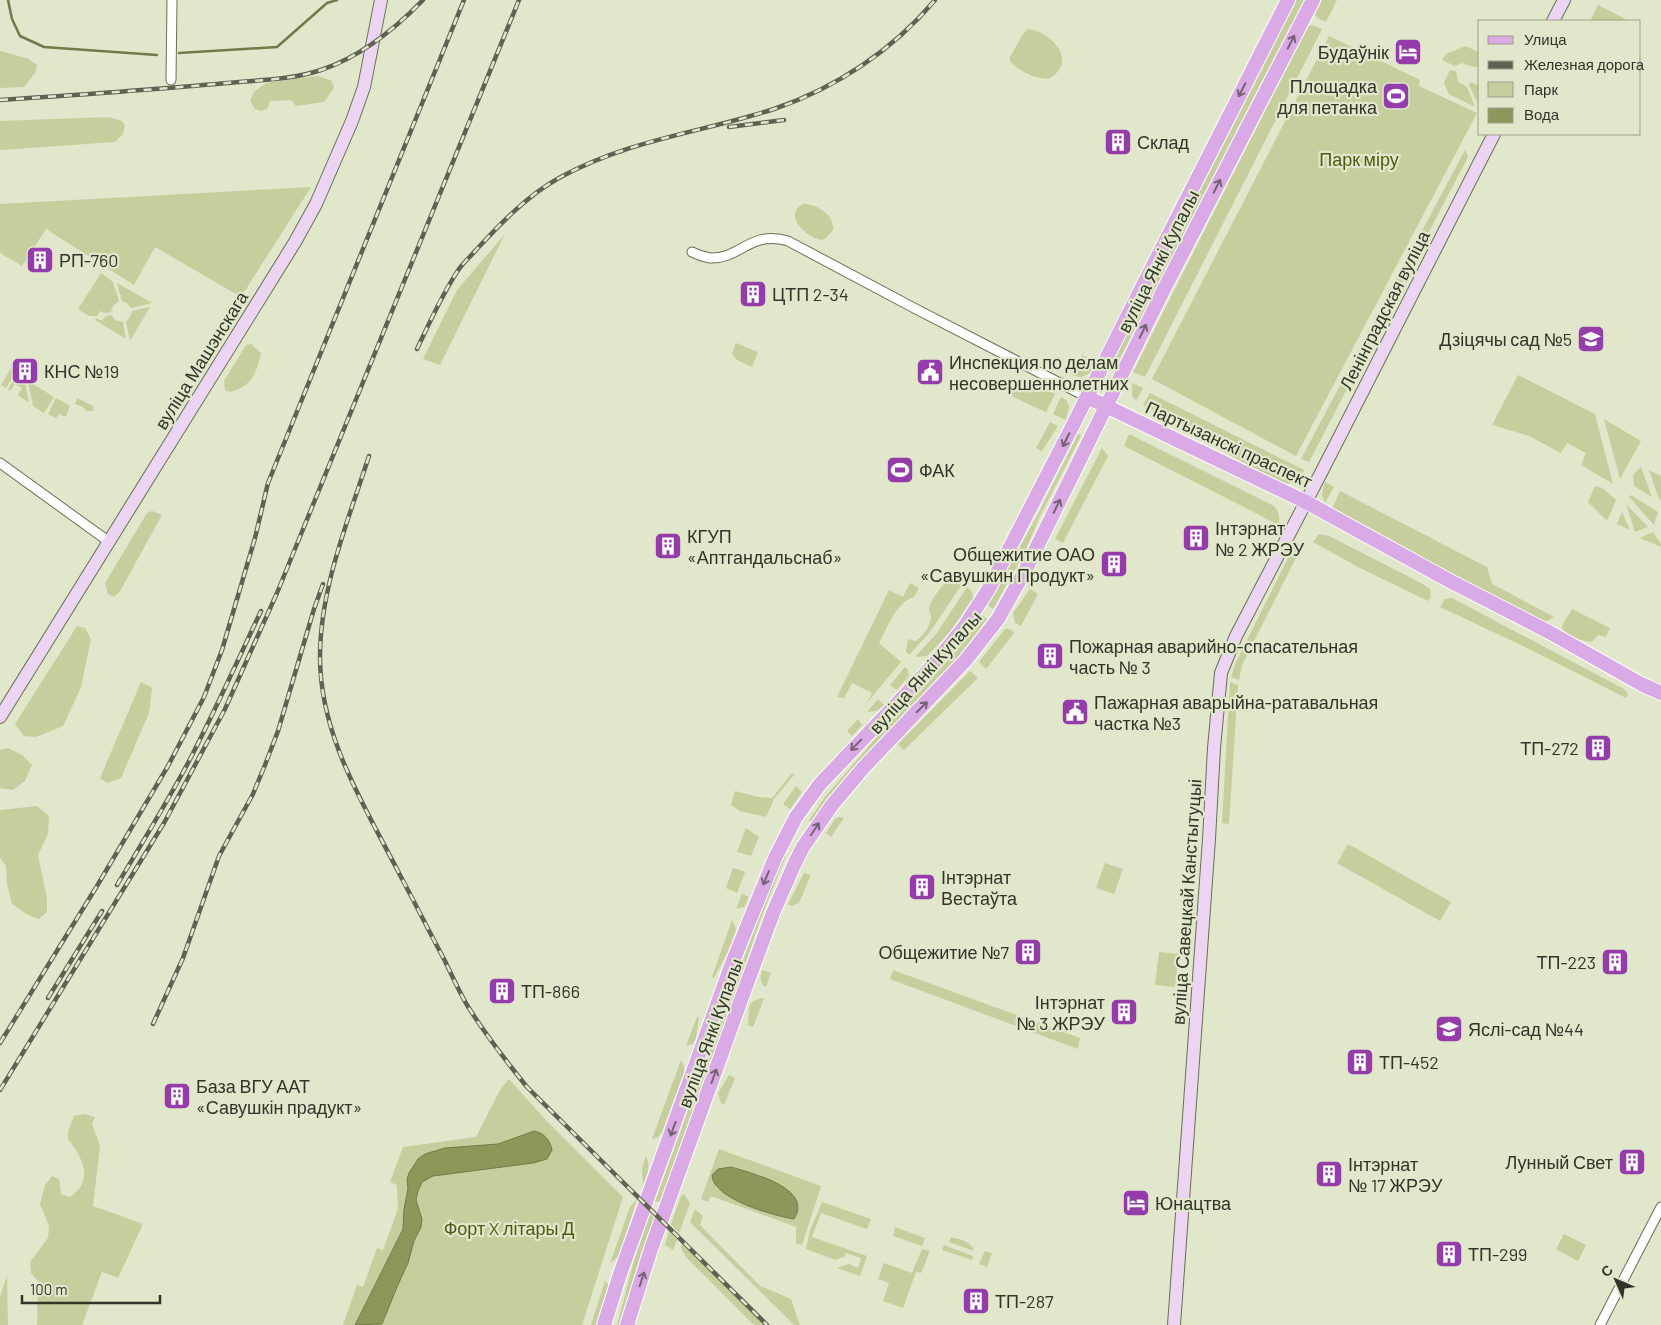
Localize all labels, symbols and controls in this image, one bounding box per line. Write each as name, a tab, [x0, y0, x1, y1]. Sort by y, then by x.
legend	[1478, 20, 1641, 135]
text: Улица	[1524, 30, 1567, 48]
one-way arrow	[1287, 35, 1296, 50]
hotel icon: Будаўнік	[1393, 37, 1423, 67]
place label: Будаўнік	[1318, 41, 1389, 63]
text: Железная дорога	[1524, 55, 1645, 73]
place label: Площадка для петанка	[1277, 75, 1378, 118]
text: Парк	[1524, 80, 1558, 98]
sports icon: Площадка для петанка	[1381, 81, 1411, 111]
one-way arrow	[1237, 82, 1246, 97]
text: Вода	[1524, 105, 1560, 123]
building icon: Склад	[1103, 127, 1133, 157]
place label: Склад	[1137, 131, 1190, 153]
park label: Парк міру	[1319, 148, 1399, 170]
one-way arrow	[1212, 179, 1222, 194]
street label: вуліца Янкі Купалы	[1112, 186, 1204, 336]
street label: Ленінградская вуліца	[1334, 226, 1434, 393]
building icon: РП-760	[25, 245, 55, 275]
place label: РП-760	[59, 249, 118, 271]
building icon: ЦТП 2-34	[738, 279, 768, 309]
place label: ЦТП 2-34	[772, 283, 849, 305]
street label: вуліца Машэнскага	[150, 286, 253, 433]
one-way arrow	[1139, 324, 1148, 339]
school or university icon: Дзіцячы сад №5	[1576, 324, 1606, 354]
place label: Дзіцячы сад №5	[1439, 328, 1572, 350]
place label: Инспекция по делам несовершеннолетних	[949, 351, 1129, 394]
building icon: КНС №19	[10, 356, 40, 386]
public building icon: Инспекция по делам несовершеннолетних	[915, 357, 945, 387]
place label: КНС №19	[44, 360, 119, 382]
street label: Партызанскі праспект	[1142, 396, 1316, 492]
one-way arrow	[1061, 432, 1070, 447]
sports icon: ФАК	[885, 455, 915, 485]
place label: ФАК	[919, 459, 955, 481]
one-way arrow	[1053, 499, 1062, 514]
place label: Інтэрнат № 2 ЖРЭУ	[1215, 517, 1305, 560]
building icon: Інтэрнат № 2 ЖРЭУ	[1181, 523, 1211, 553]
place label: КГУП «Аптгандальснаб»	[687, 525, 842, 568]
building icon: КГУП «Аптгандальснаб»	[653, 531, 683, 561]
place label: Общежитие ОАО «Савушкин Продукт»	[920, 543, 1095, 586]
building icon: Общежитие ОАО «Савушкин Продукт»	[1099, 549, 1129, 579]
street label: вуліца Янкі Купалы	[864, 606, 986, 738]
place label: Пожарная аварийно-спасательная часть № 3	[1069, 635, 1358, 678]
building icon: Пожарная аварийно-спасательная часть № 3	[1035, 641, 1065, 671]
place label: Пажарная аварыйна-ратавальная частка №3	[1094, 691, 1378, 734]
public building icon: Пажарная аварыйна-ратавальная частка №3	[1060, 697, 1090, 727]
one-way arrow	[916, 701, 928, 713]
building icon: ТП-272	[1583, 733, 1613, 763]
place label: ТП-272	[1520, 737, 1579, 759]
one-way arrow	[850, 738, 862, 751]
street label: вуліца Савецкай Канстытуцыі	[1166, 778, 1206, 1026]
one-way arrow	[810, 822, 820, 836]
place label: Інтэрнат Вестаўта	[941, 866, 1018, 909]
one-way arrow	[761, 870, 770, 885]
building icon: Інтэрнат Вестаўта	[907, 872, 937, 902]
building icon: Общежитие №7	[1013, 937, 1043, 967]
place label: Общежитие №7	[878, 941, 1009, 963]
building icon: ТП-223	[1600, 947, 1630, 977]
place label: ТП-223	[1537, 951, 1596, 973]
street label: вуліца Янкі Купалы	[673, 955, 747, 1111]
building icon: ТП-866	[487, 976, 517, 1006]
place label: ТП-866	[521, 980, 580, 1002]
place label: Інтэрнат № 3 ЖРЭУ	[1016, 991, 1106, 1034]
building icon: Інтэрнат № 3 ЖРЭУ	[1109, 997, 1139, 1027]
school or university icon: Яслі-сад №44	[1434, 1014, 1464, 1044]
place label: Яслі-сад №44	[1468, 1018, 1584, 1040]
building icon: ТП-452	[1345, 1047, 1375, 1077]
place label: ТП-452	[1379, 1051, 1439, 1073]
one-way arrow	[710, 1069, 719, 1084]
place label: База ВГУ ААТ «Савушкін прадукт»	[196, 1075, 362, 1118]
building icon: База ВГУ ААТ «Савушкін прадукт»	[162, 1081, 192, 1111]
one-way arrow	[668, 1120, 677, 1136]
building icon: Лунный Свет	[1617, 1147, 1647, 1177]
place label: Лунный Свет	[1505, 1151, 1613, 1173]
place label: Інтэрнат № 17 ЖРЭУ	[1348, 1153, 1443, 1196]
building icon: Інтэрнат № 17 ЖРЭУ	[1314, 1159, 1344, 1189]
hotel icon: Юнацтва	[1121, 1188, 1151, 1218]
place label: Юнацтва	[1155, 1192, 1232, 1214]
park label: Форт X літары Д	[444, 1217, 574, 1239]
building icon: ТП-299	[1434, 1239, 1464, 1269]
place label: ТП-299	[1468, 1243, 1527, 1265]
north arrow	[1591, 1255, 1641, 1305]
text: С	[1597, 1261, 1616, 1280]
one-way arrow	[638, 1271, 647, 1287]
scale bar	[22, 1272, 160, 1304]
text: 100 m	[30, 1280, 68, 1298]
building icon: ТП-287	[961, 1286, 991, 1316]
place label: ТП-287	[995, 1290, 1054, 1312]

